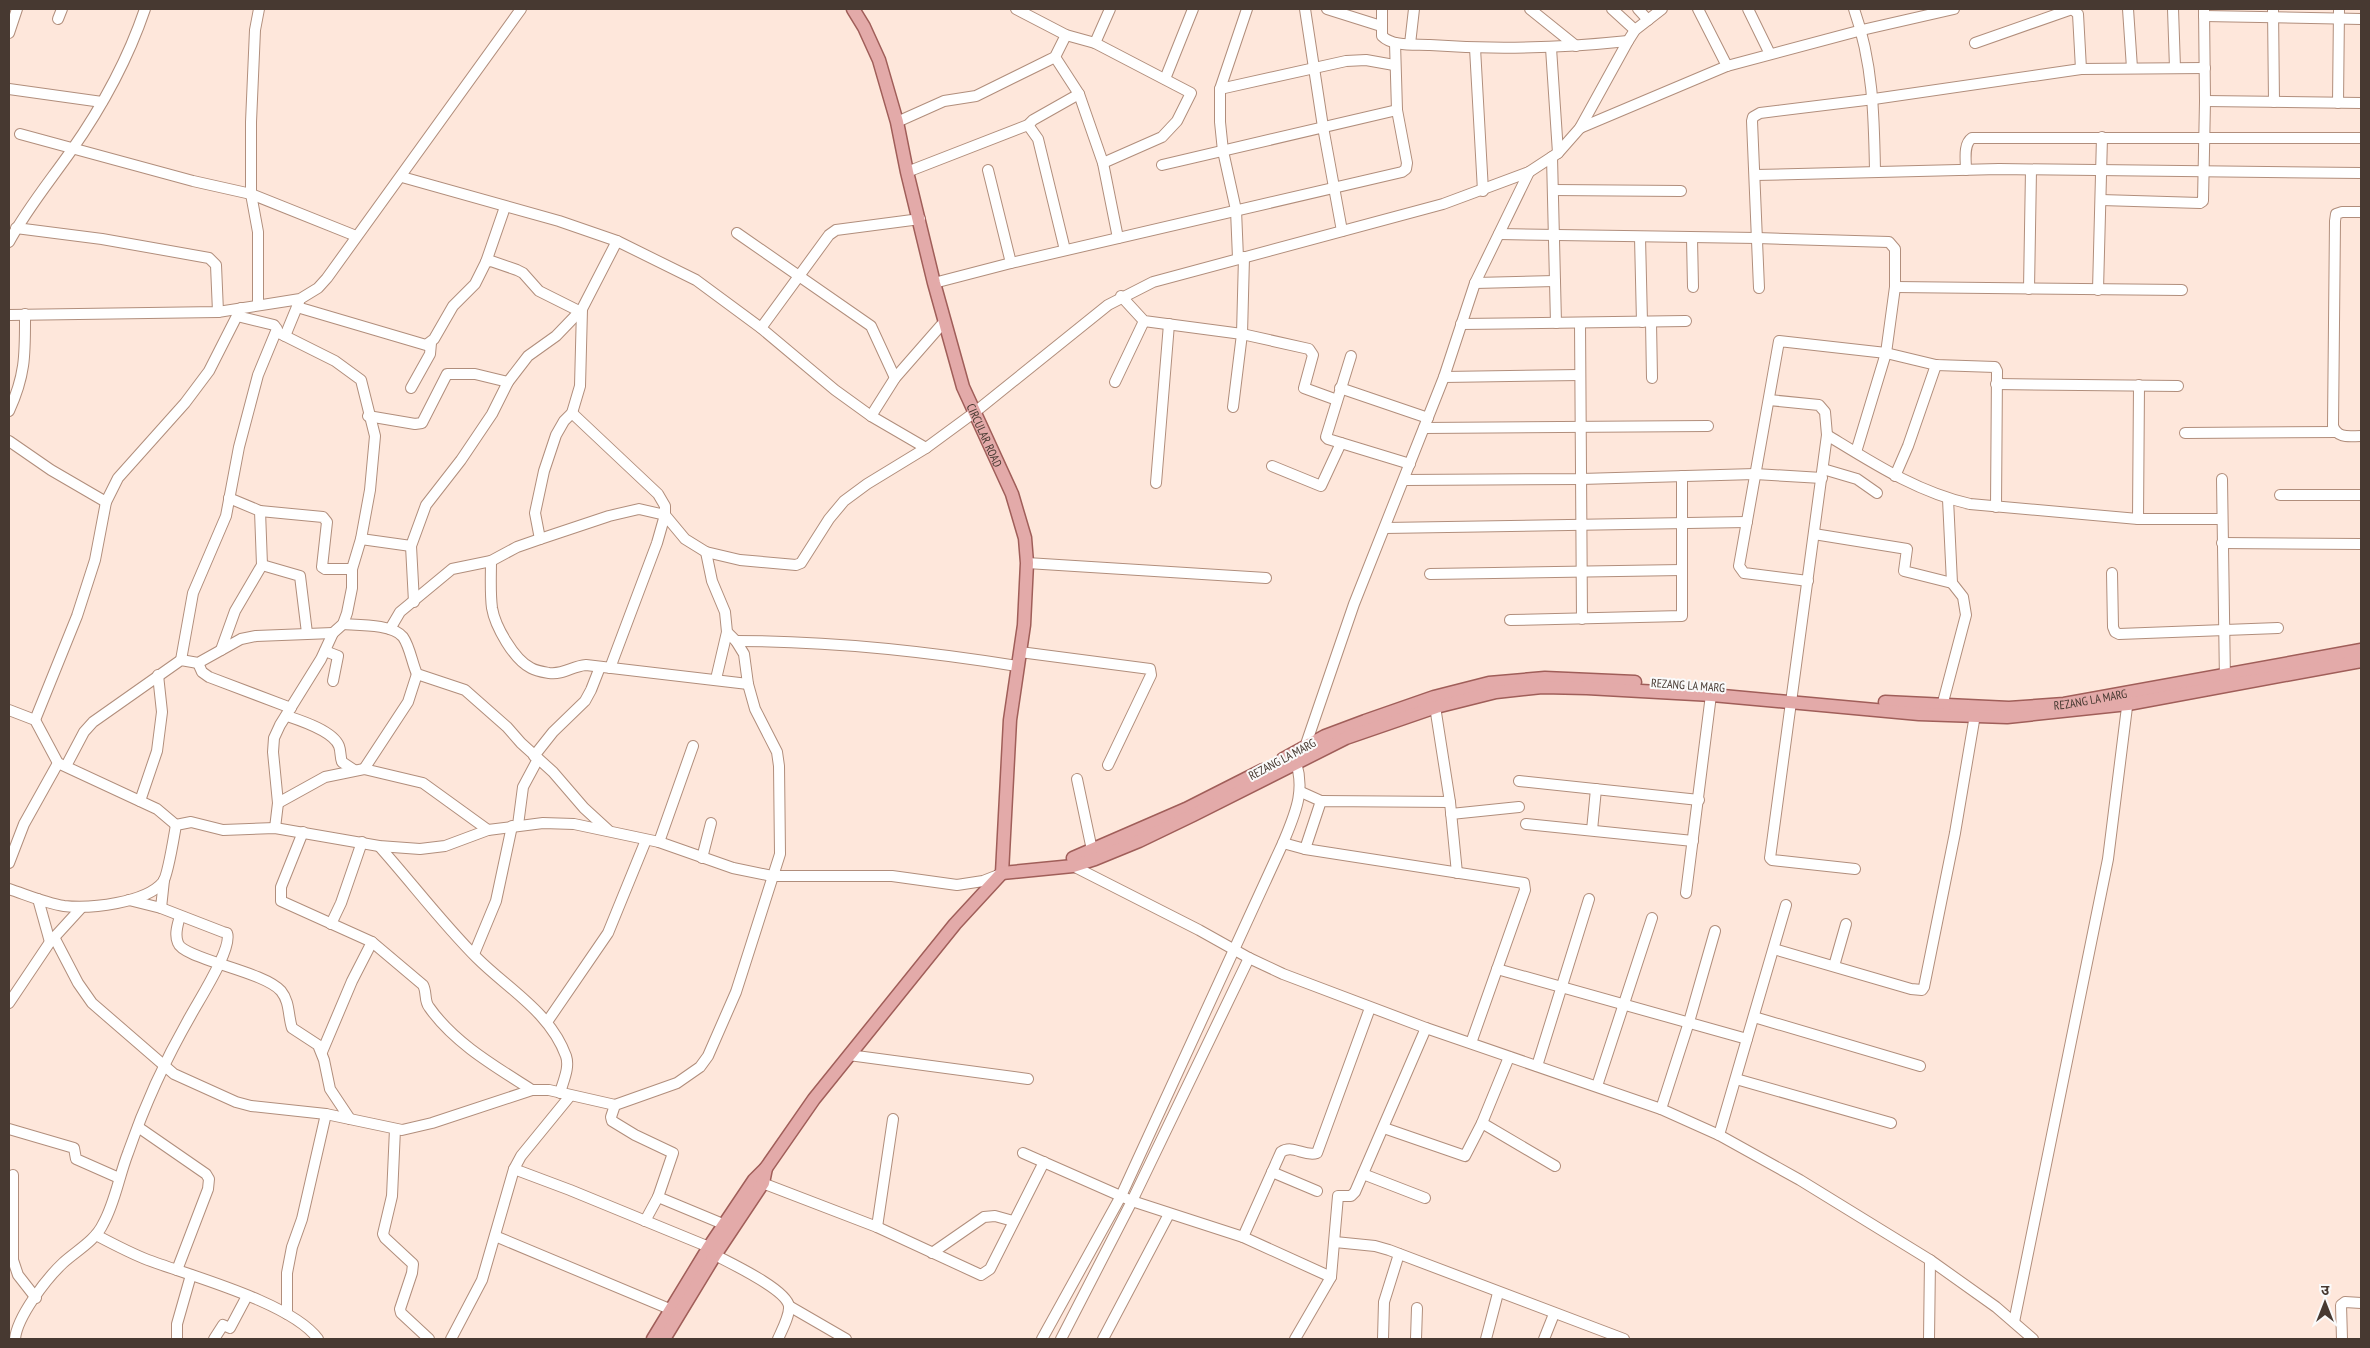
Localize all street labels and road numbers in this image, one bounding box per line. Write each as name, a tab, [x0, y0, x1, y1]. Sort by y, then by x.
street label: CIRCULAR ROAD	[964, 401, 1006, 469]
street label: REZANG LA MARG	[1651, 675, 1726, 695]
street label: REZANG LA MARG	[2053, 685, 2128, 712]
street label: REZANG LA MARG	[1246, 735, 1318, 783]

